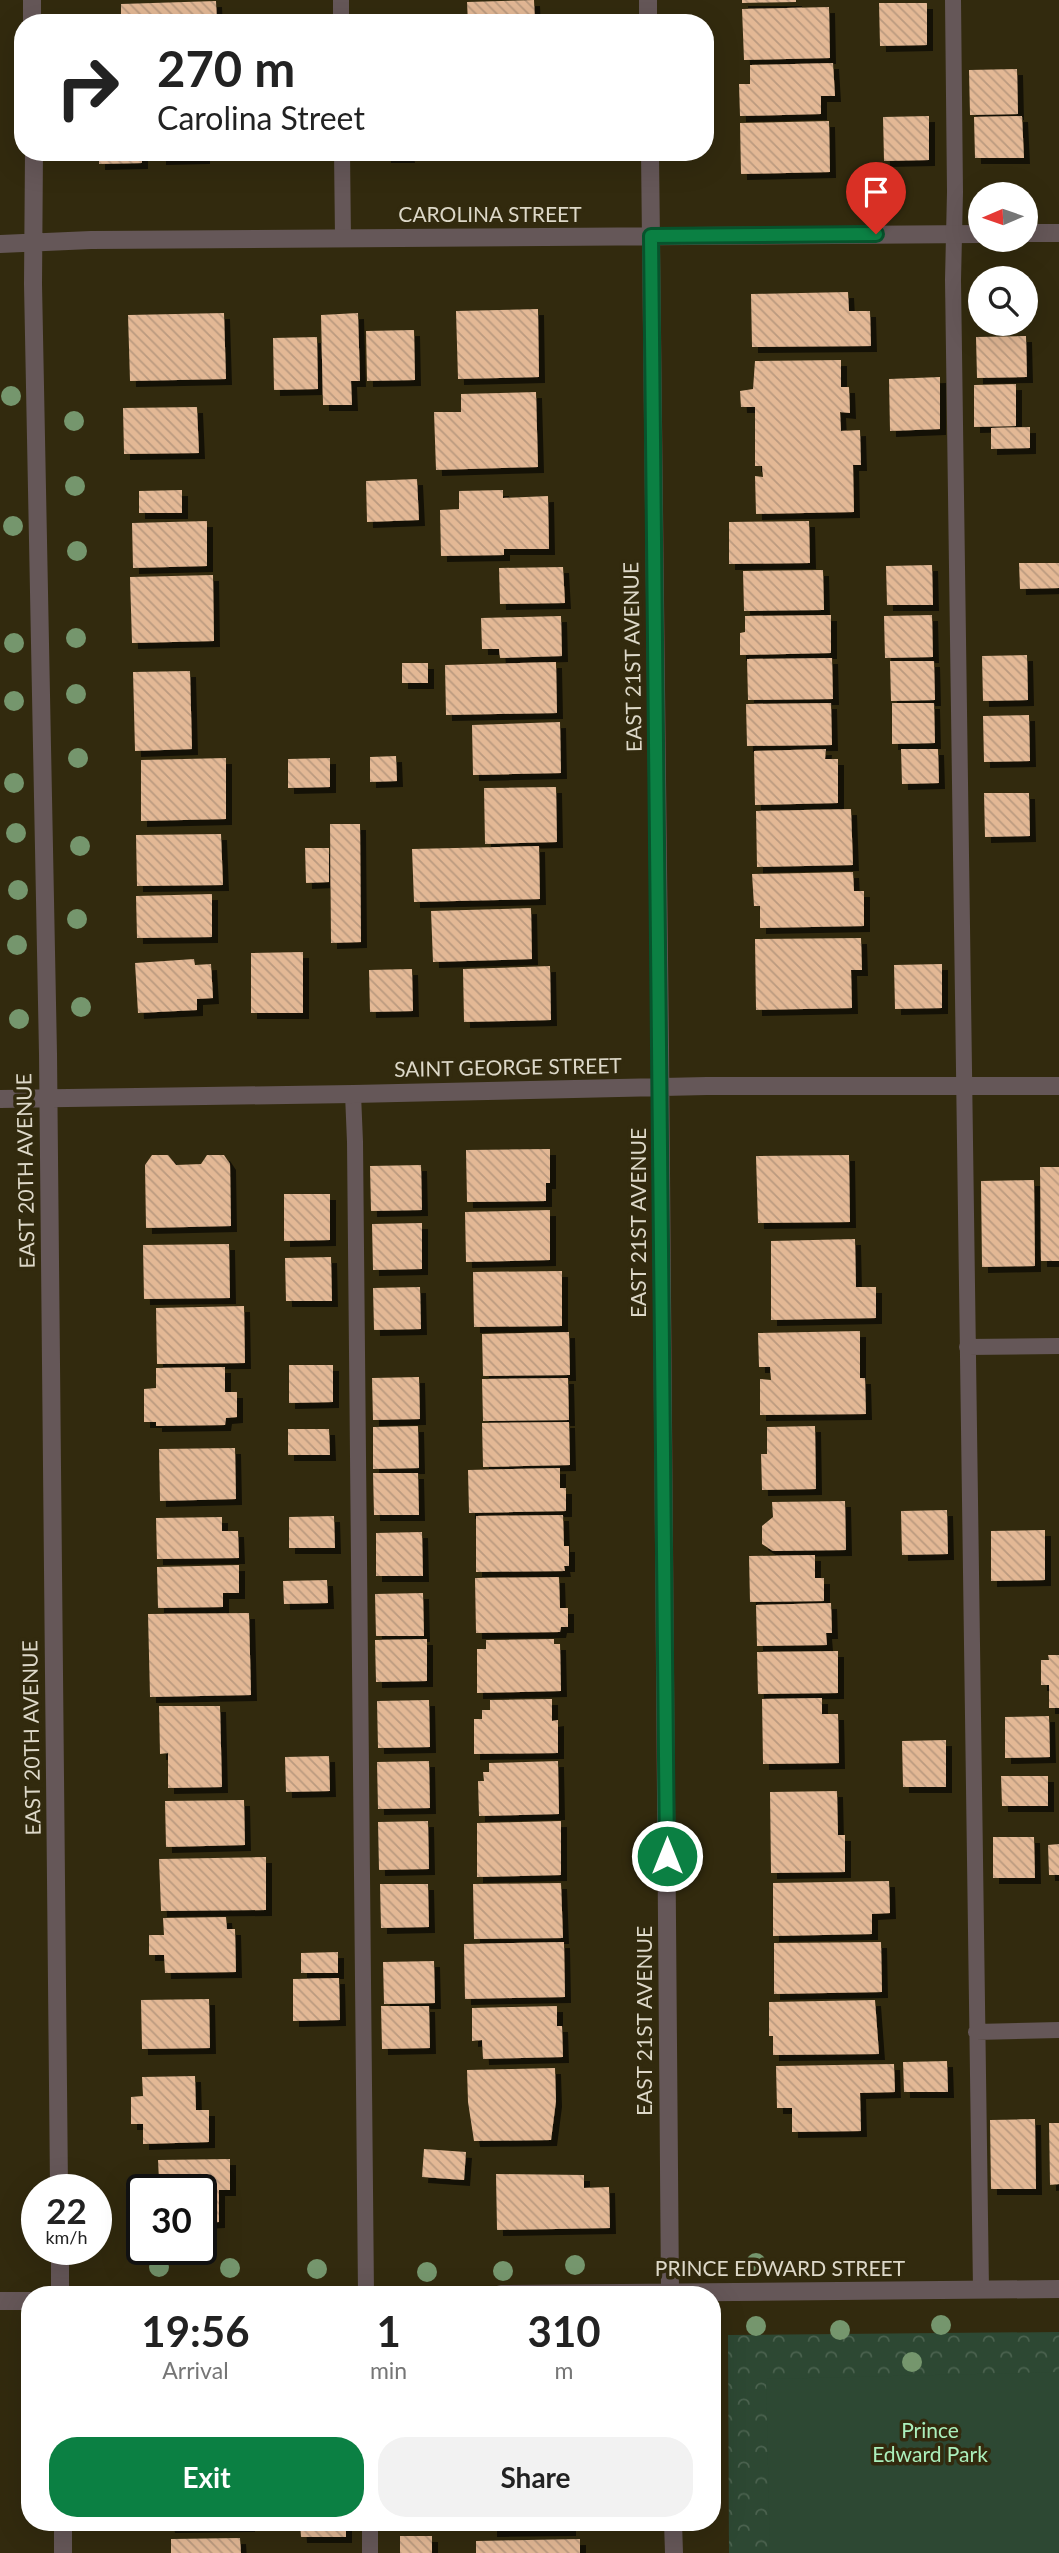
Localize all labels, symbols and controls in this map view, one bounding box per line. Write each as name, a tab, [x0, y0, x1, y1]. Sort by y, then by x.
text: 270 m	[157, 39, 295, 97]
icon: right	[42, 42, 133, 133]
text: Carolina Street	[157, 98, 365, 137]
pin	[846, 162, 906, 234]
icon: arrive	[857, 173, 895, 211]
north arrow	[968, 182, 1038, 252]
map controls	[968, 182, 1038, 336]
street label: CAROLINA STREET	[398, 201, 582, 226]
button: search	[968, 266, 1038, 336]
street label: EAST 21ST AVENUE	[617, 562, 646, 752]
street label: SAINT GEORGE STREET	[394, 1052, 623, 1081]
street label: EAST 20TH AVENUE	[10, 1073, 39, 1269]
street label: EAST 21ST AVENUE	[625, 1128, 650, 1318]
street label: EAST 20TH AVENUE	[16, 1640, 45, 1836]
position arrow	[630, 1819, 704, 1893]
street label: EAST 21ST AVENUE	[631, 1926, 656, 2116]
speed limit sign: 30	[126, 2174, 217, 2265]
text: 22	[46, 2189, 87, 2231]
text: km/h	[45, 2226, 88, 2248]
street label: PRINCE EDWARD STREET	[655, 2255, 906, 2280]
text: 19:56	[141, 2306, 250, 2356]
text: 1	[376, 2306, 401, 2356]
text: 310	[528, 2306, 601, 2356]
text: Arrival	[162, 2356, 229, 2384]
text: min	[370, 2356, 407, 2384]
text: m	[555, 2356, 574, 2384]
park label: Prince Edward Park	[872, 2417, 988, 2466]
button: Exit	[49, 2437, 364, 2517]
button: Share	[378, 2437, 693, 2517]

